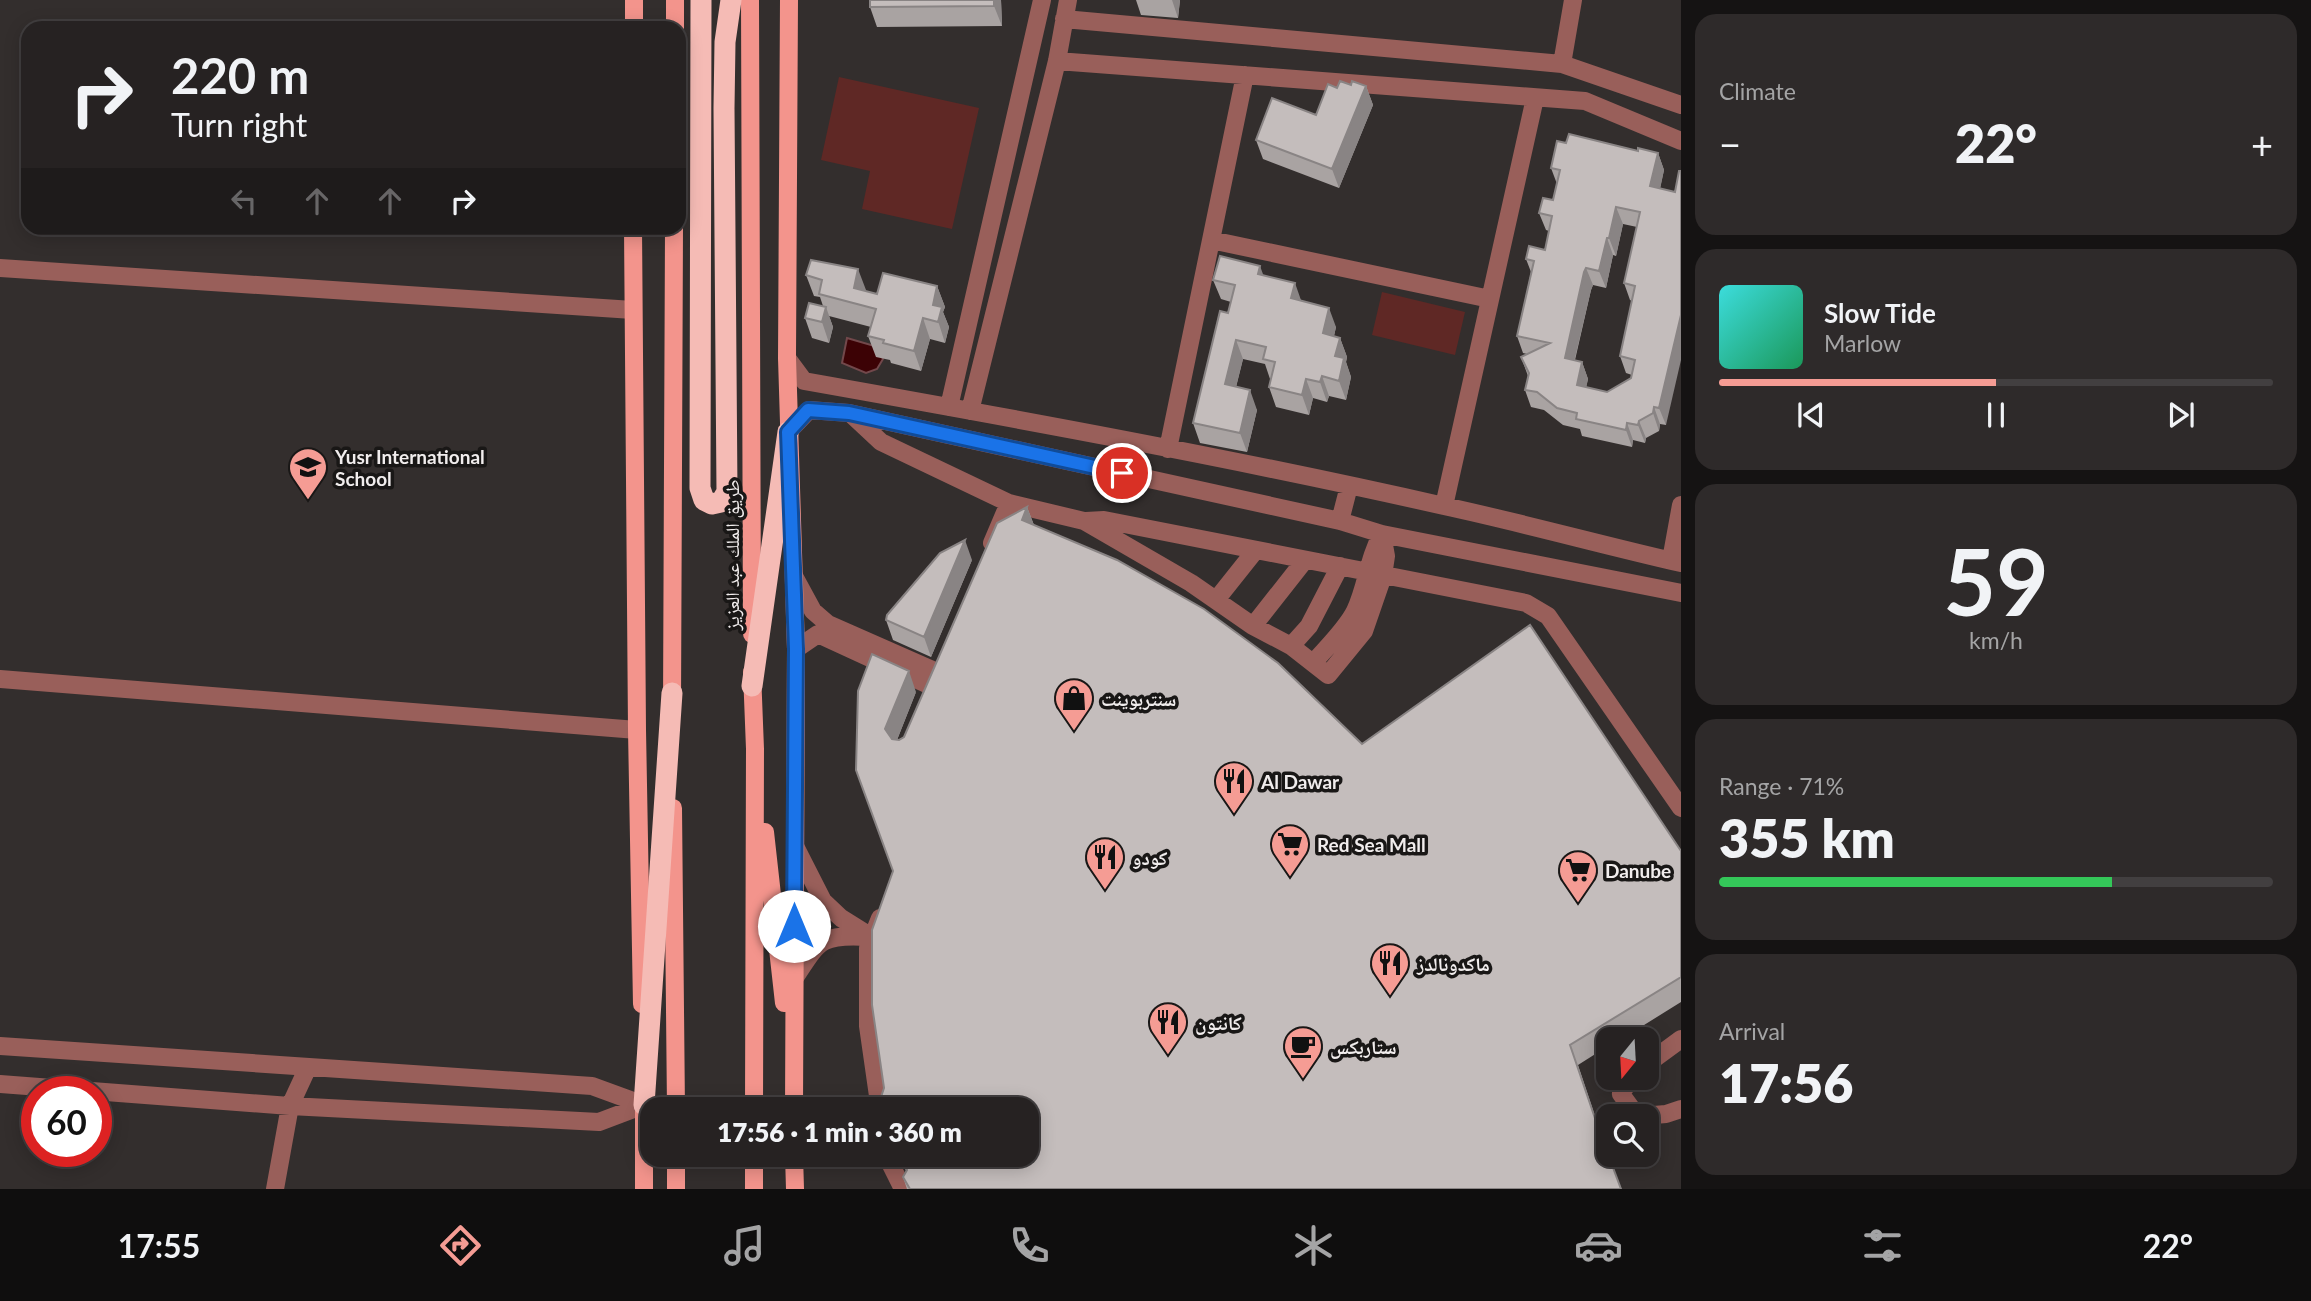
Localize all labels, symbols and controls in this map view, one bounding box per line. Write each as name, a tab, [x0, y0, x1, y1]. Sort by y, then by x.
text: 220 m	[171, 46, 309, 104]
icon: right	[56, 49, 147, 140]
text: Climate	[1719, 77, 1796, 105]
text: Turn right	[171, 105, 307, 144]
text: 22°	[1955, 112, 2037, 174]
text: −	[1719, 121, 1741, 167]
text: +	[2251, 121, 2273, 167]
icon: left	[225, 182, 263, 220]
icon: ahead	[298, 182, 336, 220]
icon: ahead	[371, 182, 409, 220]
icon: right	[444, 182, 482, 220]
text: Slow Tide	[1824, 297, 1936, 329]
text: Marlow	[1824, 329, 1901, 357]
icon: previous	[1792, 396, 1830, 434]
icon: pause	[1977, 396, 2015, 434]
icon: next	[2162, 396, 2200, 434]
pin	[1092, 443, 1152, 503]
place label: Yusr International School	[334, 445, 485, 490]
school or university icon: Yusr International School	[287, 446, 329, 501]
icon: arrive	[1103, 454, 1141, 492]
street label: طريق الملك عبد العزيز	[720, 480, 744, 632]
text: 59	[1943, 526, 2049, 635]
text: km/h	[1969, 626, 2023, 654]
shop icon: سنتربوينت	[1053, 677, 1095, 732]
place label: سنتربوينت	[1101, 687, 1176, 710]
restaurant icon: Al Dawar	[1213, 760, 1255, 815]
place label: Al Dawar	[1260, 770, 1340, 793]
text: Range · 71%	[1719, 772, 1844, 800]
text: 355 km	[1719, 807, 1895, 869]
supermarket icon: Red Sea Mall	[1269, 823, 1311, 878]
place label: Red Sea Mall	[1317, 833, 1426, 856]
restaurant icon: كودو	[1084, 836, 1126, 891]
place label: كودو	[1132, 846, 1168, 869]
supermarket icon: Danube	[1557, 849, 1599, 904]
place label: Danube	[1605, 859, 1671, 882]
position arrow	[757, 889, 831, 963]
restaurant icon: ماكدونالدز	[1369, 942, 1411, 997]
place label: ماكدونالدز	[1416, 952, 1490, 975]
restaurant icon: كانتون	[1147, 1001, 1189, 1056]
place label: كانتون	[1195, 1011, 1242, 1035]
text: Arrival	[1719, 1017, 1785, 1045]
cafe icon: ستاربكس	[1282, 1025, 1324, 1080]
north arrow	[1596, 1027, 1659, 1090]
map controls	[1596, 1027, 1659, 1167]
place label: ستاربكس	[1330, 1035, 1397, 1059]
text: 17:56	[1719, 1052, 1853, 1114]
speed limit sign: 60	[21, 1076, 112, 1167]
button: search	[1596, 1104, 1659, 1167]
text: 17:56 · 1 min · 360 m	[717, 1116, 962, 1148]
icon: directions	[436, 1221, 485, 1270]
icon: music	[720, 1221, 769, 1270]
icon: phone	[1005, 1221, 1054, 1270]
icon: climate	[1289, 1221, 1338, 1270]
icon: car	[1574, 1221, 1623, 1270]
icon: filters	[1858, 1221, 1907, 1270]
text: 17:55	[118, 1226, 200, 1265]
text: 22°	[2143, 1226, 2193, 1265]

